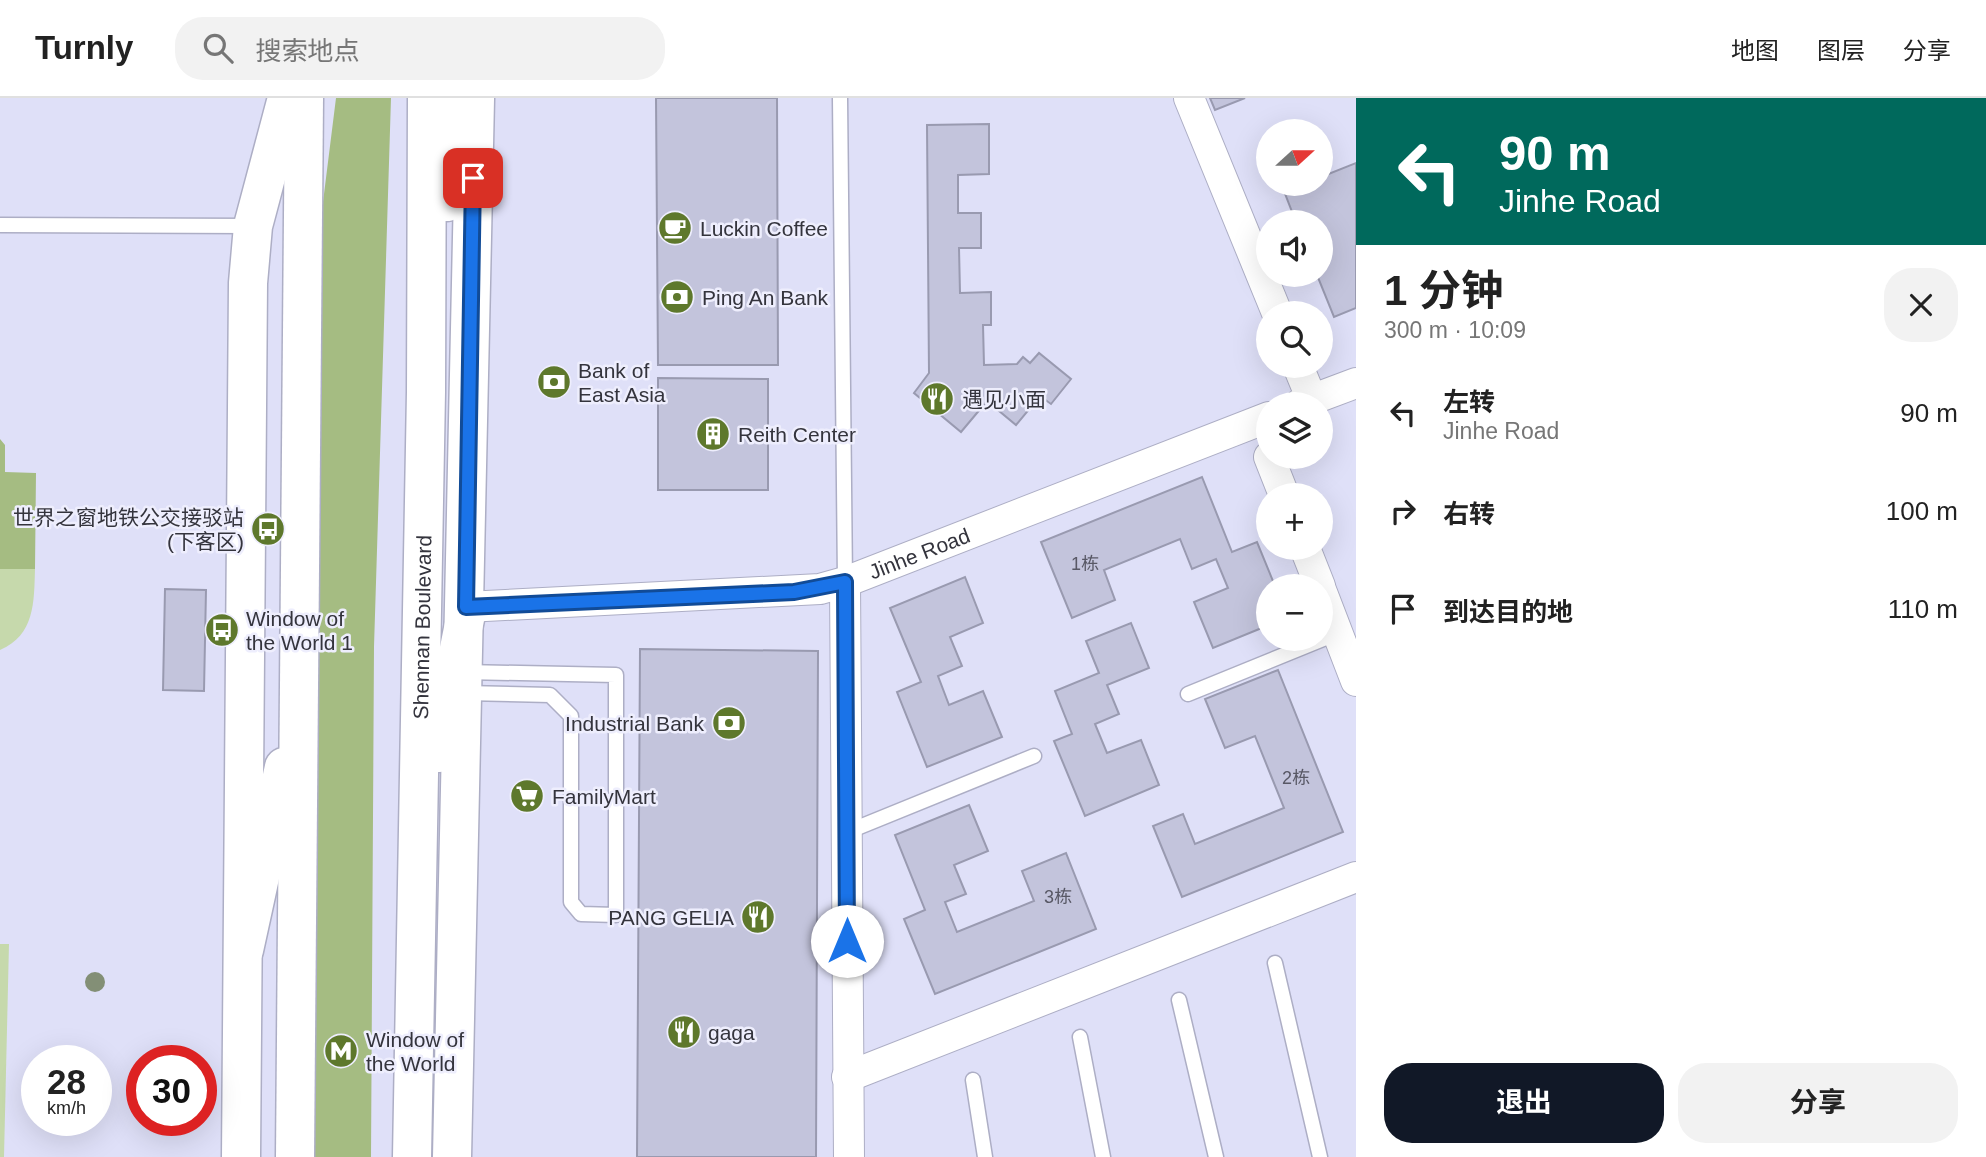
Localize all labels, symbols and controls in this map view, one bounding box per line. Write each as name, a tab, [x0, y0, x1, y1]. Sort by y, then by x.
search box	[175, 17, 665, 80]
text: Turnly	[35, 29, 133, 66]
icon: search	[199, 29, 237, 67]
text: 搜索地点	[255, 36, 359, 66]
text: 地图	[1731, 37, 1779, 64]
text: 图层	[1817, 37, 1865, 64]
text: 分享	[1903, 37, 1951, 64]
north arrow	[1256, 119, 1334, 196]
map controls	[1256, 119, 1333, 651]
icon: left	[1384, 126, 1475, 217]
text: 90 m	[1499, 126, 1611, 180]
pin	[443, 148, 503, 208]
icon: arrive	[454, 159, 492, 197]
text: Jinhe Road	[1499, 183, 1661, 219]
cafe icon: Luckin Coffee	[656, 209, 694, 247]
button: sound	[1256, 210, 1333, 287]
place label: Luckin Coffee	[700, 217, 828, 240]
text: 1 分钟	[1384, 267, 1503, 314]
button: close	[1884, 268, 1958, 342]
bank icon: Ping An Bank	[658, 278, 696, 316]
place label: Ping An Bank	[702, 286, 829, 309]
button: search	[1256, 301, 1333, 378]
text: 300 m · 10:09	[1384, 317, 1526, 343]
place label: Bank of East Asia	[578, 359, 666, 406]
bank icon: Bank of East Asia	[535, 363, 573, 401]
restaurant icon: 遇见小面	[918, 380, 956, 418]
text: 左转	[1443, 387, 1495, 417]
place label: 遇见小面	[962, 388, 1046, 411]
button: layers	[1256, 392, 1333, 469]
icon: left	[1384, 394, 1422, 432]
text: 90 m	[1900, 398, 1958, 428]
building icon: Reith Center	[694, 415, 732, 453]
text: Jinhe Road	[1443, 418, 1559, 444]
place label: Reith Center	[738, 423, 856, 446]
button: +	[1256, 483, 1333, 560]
icon: right	[1384, 492, 1422, 530]
text: 100 m	[1886, 496, 1958, 526]
text: 右转	[1443, 499, 1495, 529]
place label: 世界之窗地铁公交接驳站 (下客区)	[13, 506, 244, 553]
bus stop icon: 世界之窗地铁公交接驳站 (下客区)	[249, 510, 287, 548]
street label: Jinhe Road	[865, 523, 973, 583]
street label: Shennan Boulevard	[409, 535, 435, 720]
house number: 1栋	[1071, 554, 1099, 574]
button: −	[1256, 574, 1333, 651]
icon: arrive	[1384, 590, 1422, 628]
text: 110 m	[1888, 594, 1958, 624]
text: 到达目的地	[1443, 597, 1573, 627]
place label: Window of the World 1	[246, 607, 353, 654]
bus stop icon: Window of the World 1	[203, 611, 241, 649]
bank icon: Industrial Bank	[710, 704, 748, 742]
place label: Industrial Bank	[565, 712, 704, 735]
house number: 2栋	[1282, 768, 1310, 788]
supermarket icon: FamilyMart	[508, 777, 546, 815]
place label: FamilyMart	[552, 785, 656, 808]
house number: 3栋	[1044, 887, 1072, 907]
restaurant icon: PANG GELIA	[739, 898, 777, 936]
position arrow	[810, 904, 884, 978]
place label: PANG GELIA	[608, 906, 734, 929]
restaurant icon: gaga	[665, 1013, 703, 1051]
place label: gaga	[708, 1021, 755, 1044]
place label: Window of the World	[366, 1028, 464, 1075]
metro station icon: Window of the World	[322, 1032, 360, 1070]
speed limit sign: 30	[126, 1045, 217, 1136]
text: 28	[47, 1062, 86, 1101]
button: 退出	[1384, 1063, 1664, 1143]
button: 分享	[1678, 1063, 1958, 1143]
text: km/h	[47, 1098, 86, 1118]

